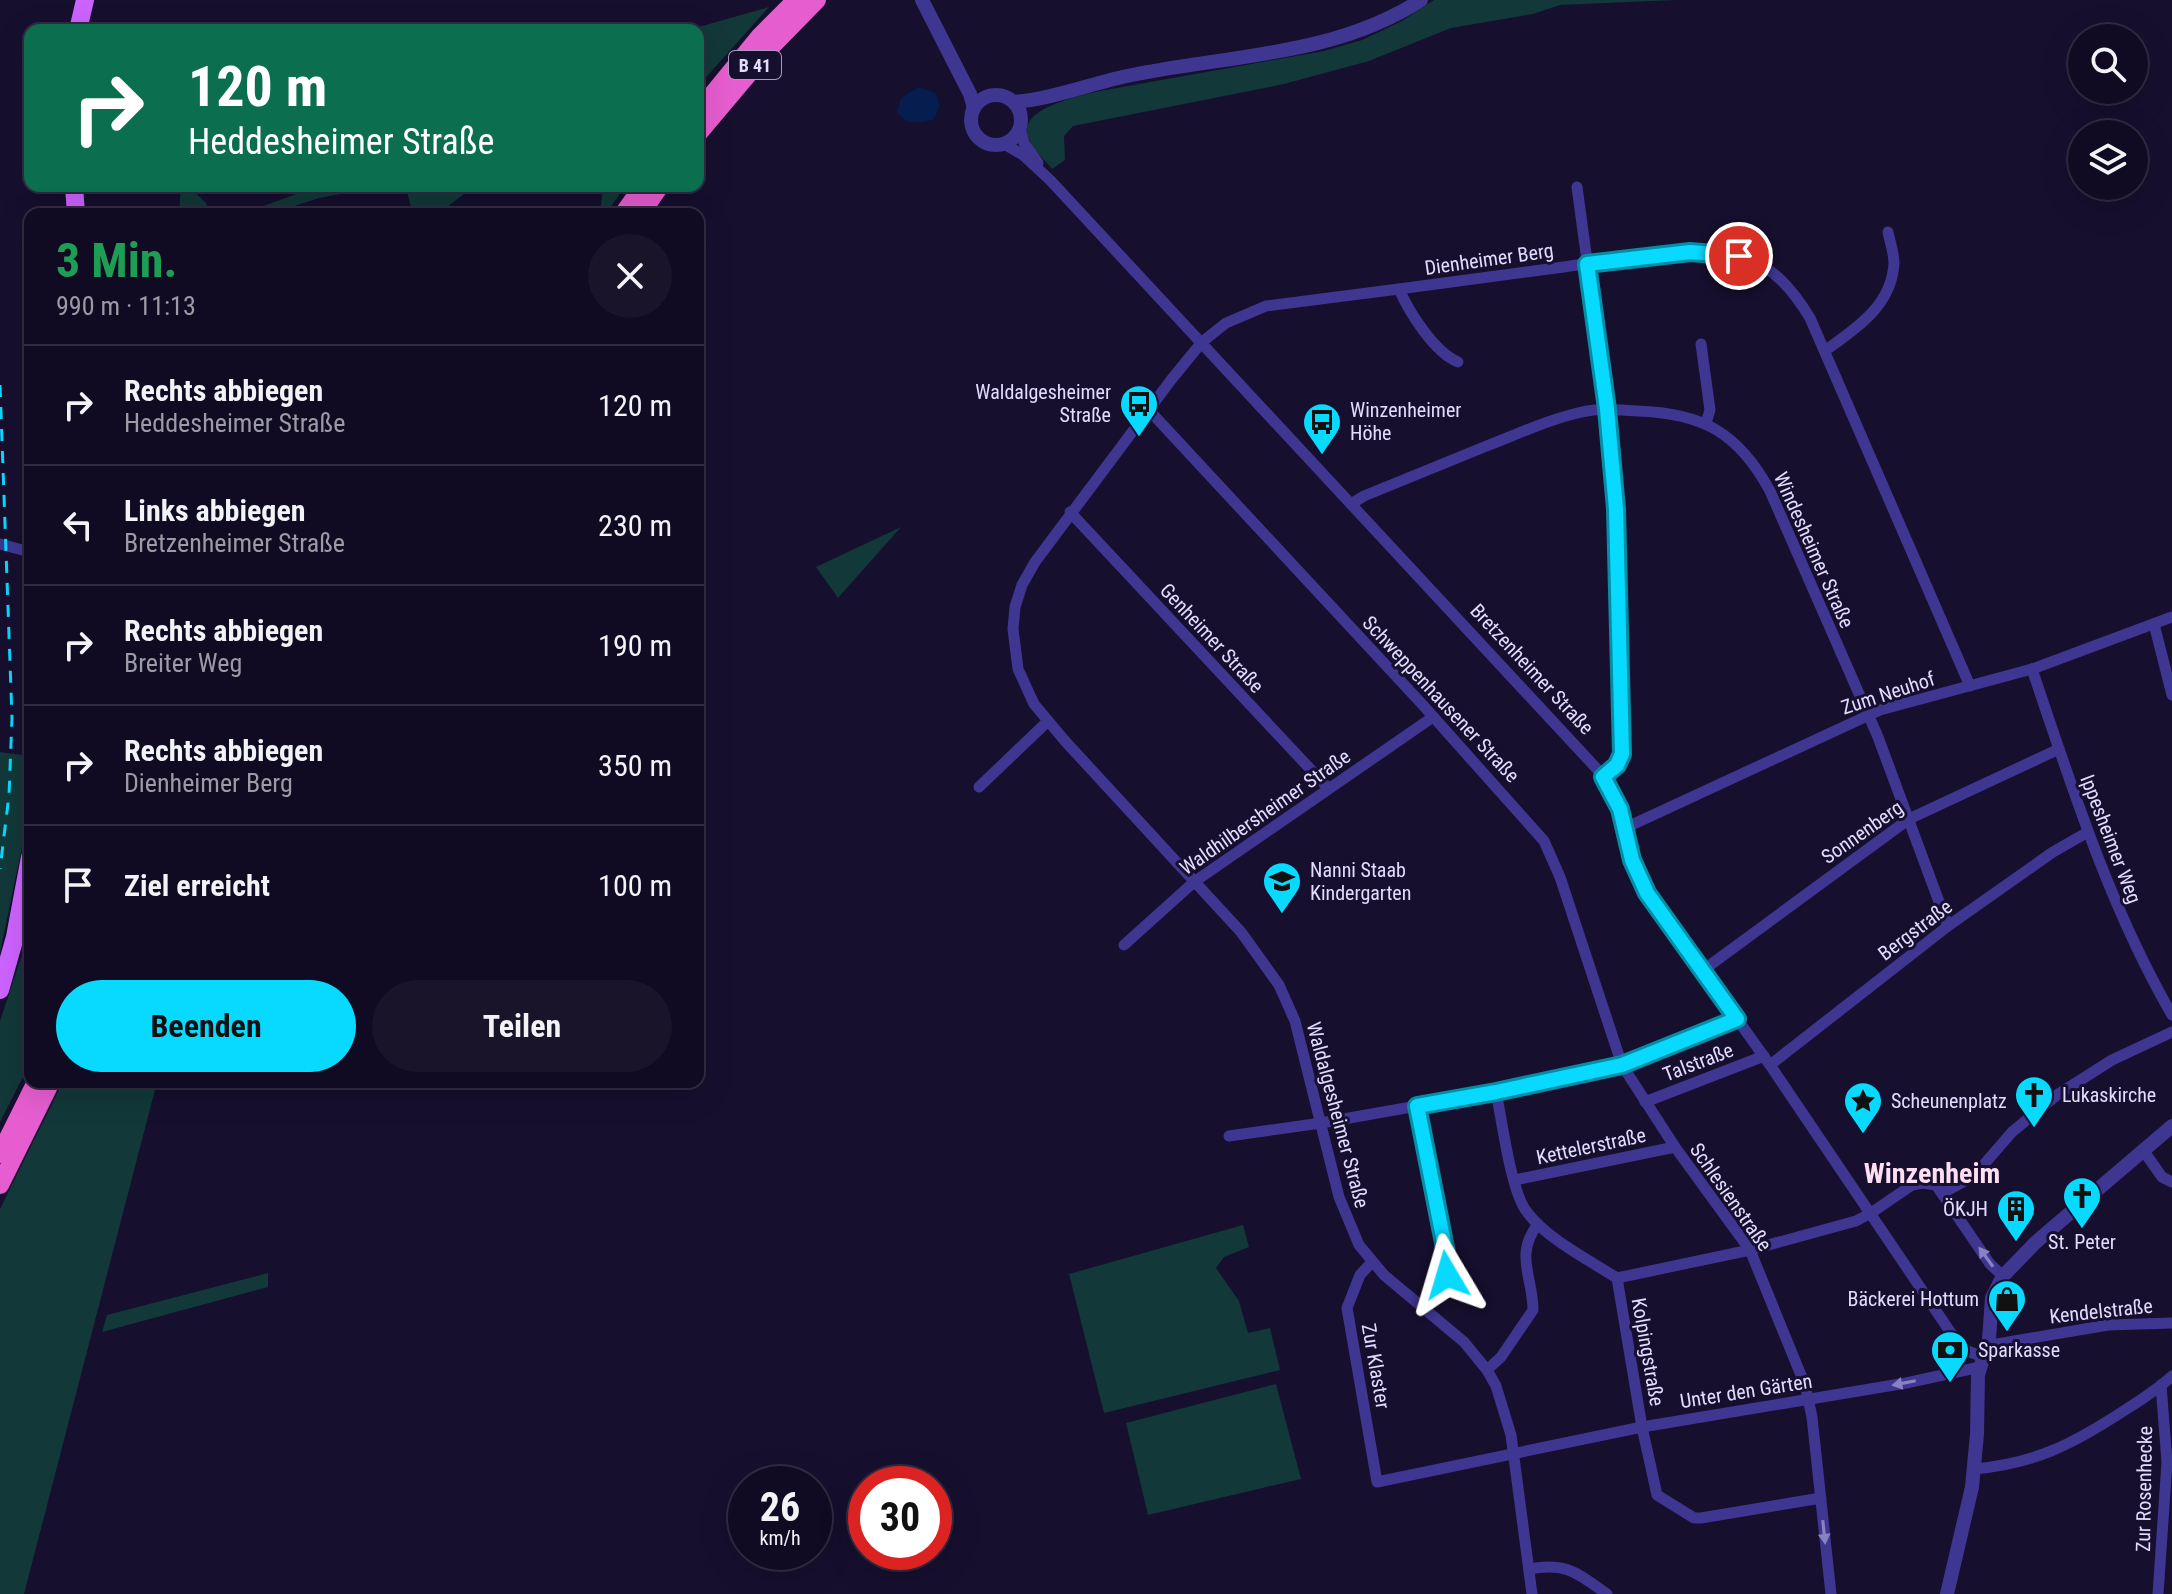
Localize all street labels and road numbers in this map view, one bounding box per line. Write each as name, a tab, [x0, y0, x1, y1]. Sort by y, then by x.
road number: B 41	[729, 51, 781, 79]
street label: Dienheimer Berg	[1423, 238, 1555, 280]
street label: Windesheimer Straße	[1769, 468, 1859, 632]
street label: Genheimer Straße	[1155, 578, 1269, 698]
street label: Bretzenheimer Straße	[1465, 599, 1599, 739]
street label: Schweppenhausener Straße	[1358, 611, 1524, 787]
street label: Zum Neuhof	[1838, 666, 1938, 719]
street label: Waldhilbersheimer Straße	[1175, 744, 1355, 880]
street label: Ippesheimer Weg	[2075, 771, 2147, 907]
street label: Sonnenberg	[1817, 795, 1907, 869]
street label: Bergstraße	[1873, 894, 1957, 966]
street label: Waldalgesheimer Straße	[1302, 1019, 1374, 1211]
street label: Talstraße	[1659, 1038, 1737, 1086]
street label: Kettelerstraße	[1534, 1123, 1648, 1169]
street label: Schlesienstraße	[1685, 1138, 1777, 1256]
street label: Kendelstraße	[2048, 1294, 2154, 1328]
street label: Kolpingstraße	[1627, 1296, 1669, 1408]
street label: Zur Klaster	[1357, 1321, 1395, 1411]
street label: Unter den Gärten	[1678, 1369, 1814, 1413]
street label: Zur Rosenhecke	[2131, 1426, 2157, 1552]

